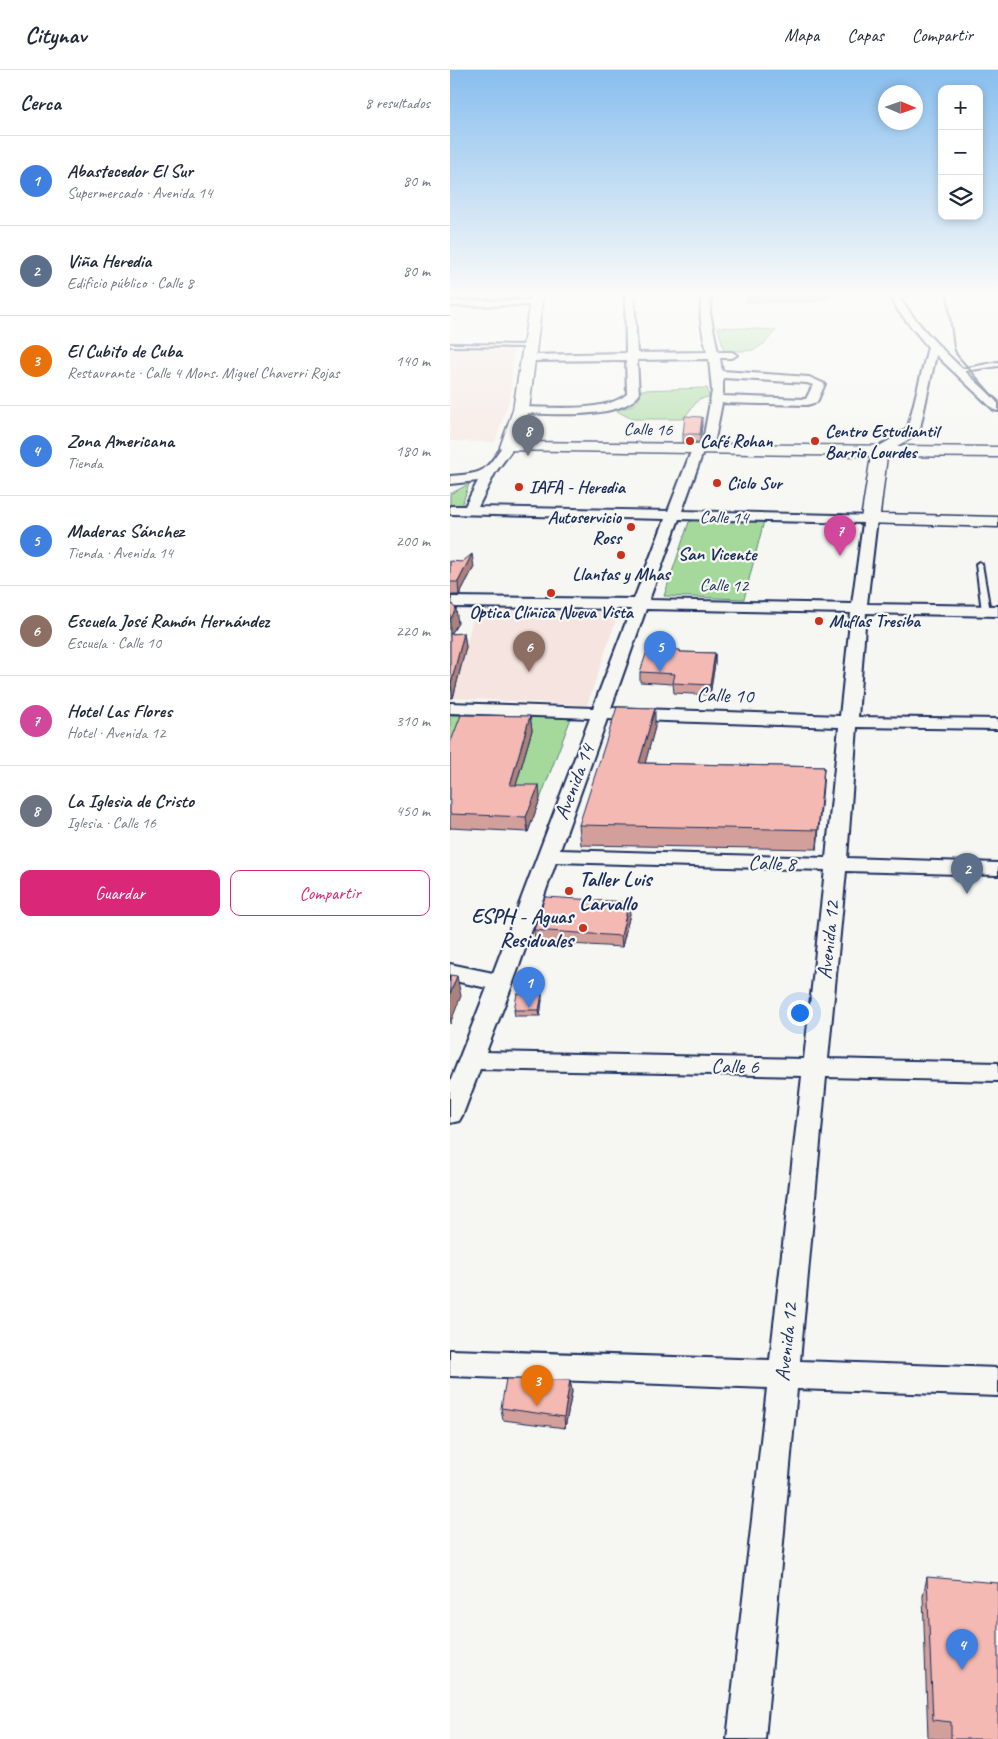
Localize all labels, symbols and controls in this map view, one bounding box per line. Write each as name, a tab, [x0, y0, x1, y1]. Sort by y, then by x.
text: Citynav	[25, 20, 86, 50]
text: Mapa	[784, 24, 819, 46]
text: Capas	[847, 24, 884, 46]
text: Compartir	[912, 24, 973, 46]
north arrow	[878, 85, 923, 130]
map controls	[938, 85, 983, 220]
button: +	[938, 85, 983, 130]
text: Cerca	[20, 90, 61, 116]
text: 8 resultados	[365, 93, 430, 113]
button: −	[938, 130, 983, 175]
text: Abastecedor El Sur	[67, 159, 193, 183]
text: 1	[32, 171, 40, 191]
text: 80 m	[403, 171, 430, 191]
button: layers	[938, 175, 983, 220]
text: Supermercado · Avenida 14	[67, 183, 212, 203]
text: Viña Heredia	[67, 249, 151, 273]
text: 2	[32, 261, 40, 281]
text: 80 m	[403, 261, 430, 281]
text: Edificio público · Calle 8	[67, 273, 193, 293]
text: El Cubito de Cuba	[67, 339, 182, 363]
text: 3	[32, 351, 40, 371]
text: 140 m	[396, 351, 430, 371]
text: Restaurante · Calle 4 Mons. Miguel Chaverri Rojas	[67, 363, 339, 383]
pin: 8	[512, 415, 544, 456]
street label: Calle 16	[623, 418, 674, 440]
place label: Centro Estudiantil Barrio Lourdes	[825, 420, 943, 463]
text: Zona Americana	[67, 429, 174, 453]
place label: Café Rohan	[700, 430, 773, 452]
marker: Café Rohan	[684, 435, 696, 447]
marker: Centro Estudiantil Barrio Lourdes	[809, 435, 821, 447]
text: 4	[32, 441, 40, 461]
text: 180 m	[396, 441, 430, 461]
text: Tienda	[67, 453, 103, 473]
place label: Ciclo Sur	[727, 472, 784, 494]
place label: IAFA - Heredia	[529, 476, 627, 498]
marker: Ciclo Sur	[711, 477, 723, 489]
marker: IAFA - Heredia	[513, 481, 525, 493]
place label: Autoservicio Ross	[548, 506, 623, 549]
street label: Calle 14	[699, 506, 751, 528]
pin: 7	[824, 515, 856, 556]
text: Maderas Sánchez	[67, 519, 184, 543]
marker: Autoservicio Ross	[625, 521, 637, 533]
text: 5	[33, 531, 39, 551]
text: 200 m	[396, 531, 430, 551]
district label: San Vicente	[678, 542, 758, 566]
text: Tienda · Avenida 14	[67, 543, 173, 563]
marker: Llantas y Mhas	[615, 549, 627, 561]
place label: Llantas y Mhas	[572, 563, 672, 585]
street label: Calle 12	[699, 574, 751, 596]
marker: Optica Clínica Nueva Vista	[545, 587, 557, 599]
place label: Optica Clínica Nueva Vista	[469, 601, 635, 623]
text: Escuela José Ramón Hernández	[67, 609, 269, 633]
place label: Muflas Tresiba	[829, 610, 922, 632]
marker: Muflas Tresiba	[813, 615, 825, 627]
text: 6	[32, 621, 40, 641]
text: 220 m	[396, 621, 430, 641]
pin: 6	[513, 631, 545, 672]
pin: 5	[644, 631, 676, 672]
text: Escuela · Calle 10	[67, 633, 161, 653]
street label: Calle 10	[696, 681, 755, 709]
text: Hotel Las Flores	[67, 699, 172, 723]
text: 7	[32, 711, 40, 731]
text: 310 m	[396, 711, 430, 731]
text: Hotel · Avenida 12	[67, 723, 165, 743]
street label: Avenida 14	[548, 738, 601, 823]
text: La Iglesia de Cristo	[67, 789, 194, 813]
text: 8	[32, 801, 40, 821]
text: 450 m	[396, 801, 430, 821]
text: Iglesia · Calle 16	[67, 813, 156, 833]
street label: Calle 8	[748, 849, 799, 877]
pin: 2	[951, 853, 983, 894]
place label: Taller Luis Carvallo	[579, 866, 654, 916]
button: Guardar	[20, 870, 220, 916]
button: Compartir	[230, 870, 430, 916]
marker: Taller Luis Carvallo	[563, 885, 575, 897]
street label: Avenida 12	[811, 898, 845, 980]
place label: ESPH - Aguas Residuales	[471, 903, 576, 953]
marker: ESPH - Aguas Residuales	[577, 922, 589, 934]
pin: 1	[513, 967, 545, 1008]
your location	[787, 1000, 813, 1026]
street label: Calle 6	[711, 1053, 760, 1079]
street label: Avenida 12	[769, 1300, 803, 1382]
pin: 3	[521, 1365, 553, 1406]
pin: 4	[946, 1629, 978, 1670]

